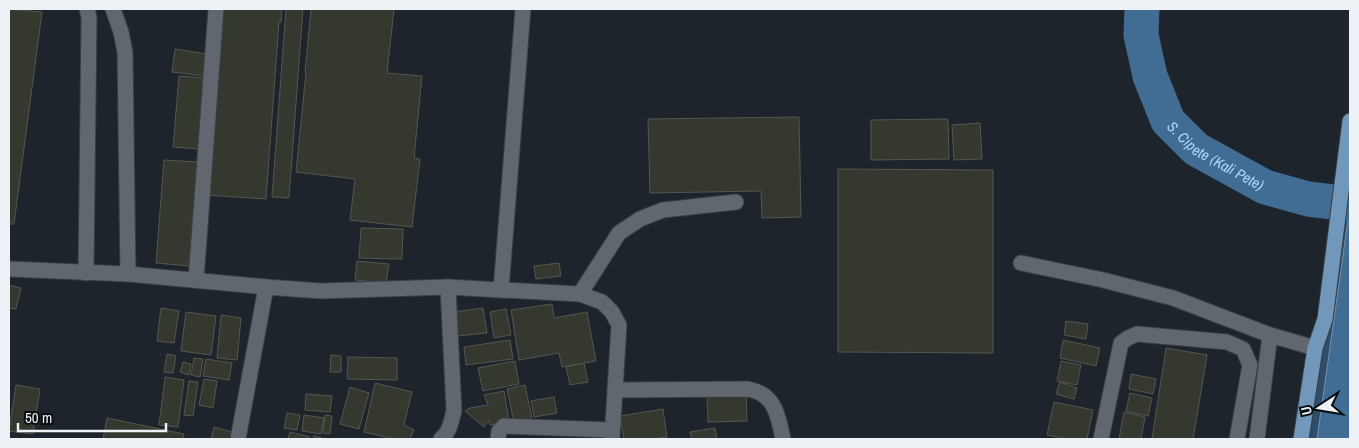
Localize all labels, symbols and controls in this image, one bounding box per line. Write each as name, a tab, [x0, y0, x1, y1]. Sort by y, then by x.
water label: S. Cipete (Kali Pete)	[1163, 116, 1268, 195]
north arrow	[1294, 383, 1344, 433]
scale bar	[18, 400, 165, 432]
text: U	[1297, 405, 1316, 417]
text: 50 m	[25, 407, 52, 428]

